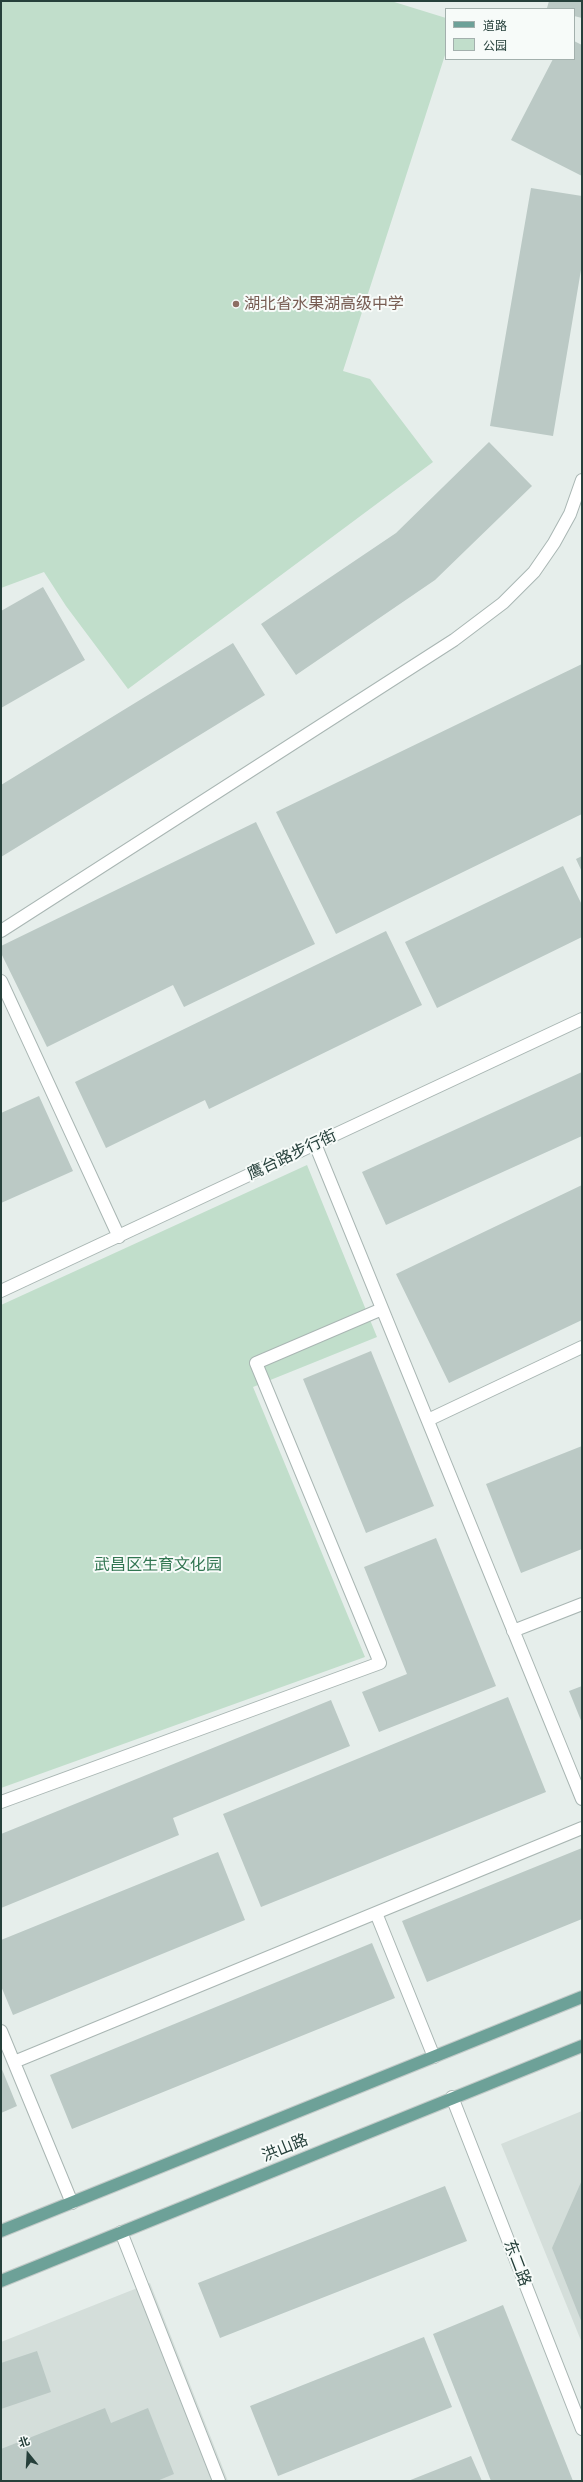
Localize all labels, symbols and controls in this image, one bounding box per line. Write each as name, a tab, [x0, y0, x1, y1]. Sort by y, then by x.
legend	[445, 8, 575, 60]
text: 道路	[483, 20, 507, 32]
text: 公园	[483, 40, 507, 52]
place label: 湖北省水果湖高级中学	[244, 294, 404, 314]
marker: 湖北省水果湖高级中学	[231, 299, 241, 309]
street label: 鹰台路步行街	[244, 1126, 340, 1184]
park label: 武昌区生育文化园	[94, 1555, 222, 1575]
street label: 洪山路	[259, 2130, 311, 2166]
street label: 东二路	[499, 2237, 535, 2289]
north arrow	[8, 2434, 48, 2474]
text: 北	[17, 2435, 31, 2449]

